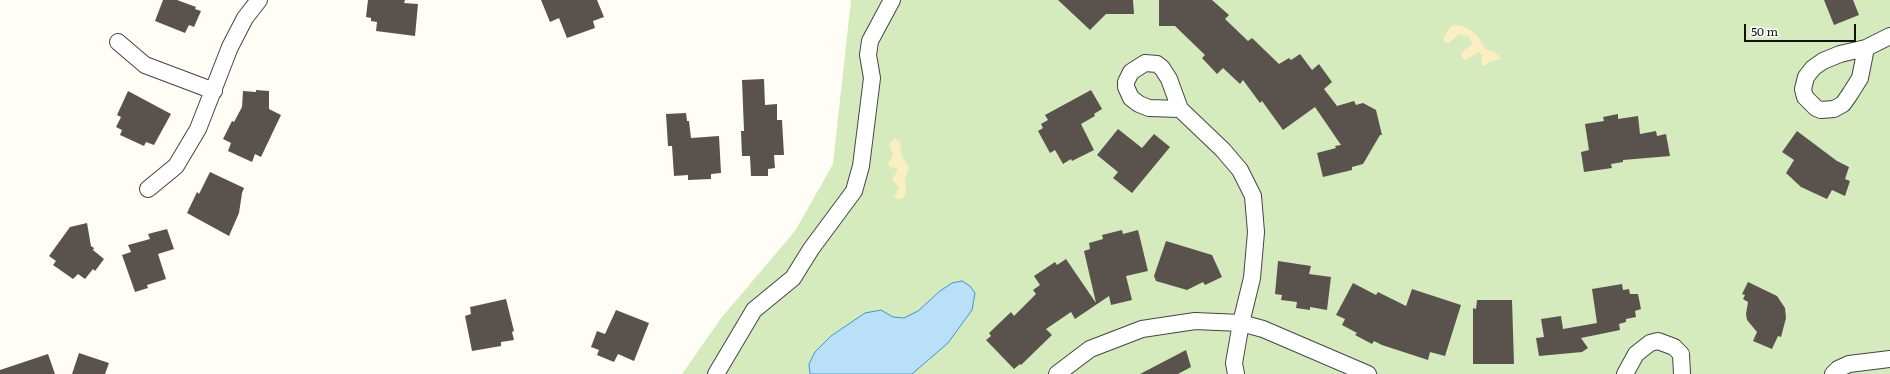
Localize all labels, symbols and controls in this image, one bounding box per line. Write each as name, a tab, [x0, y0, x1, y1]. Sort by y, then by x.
scale bar	[1746, 16, 1858, 42]
text: 50 m	[1751, 22, 1778, 40]

